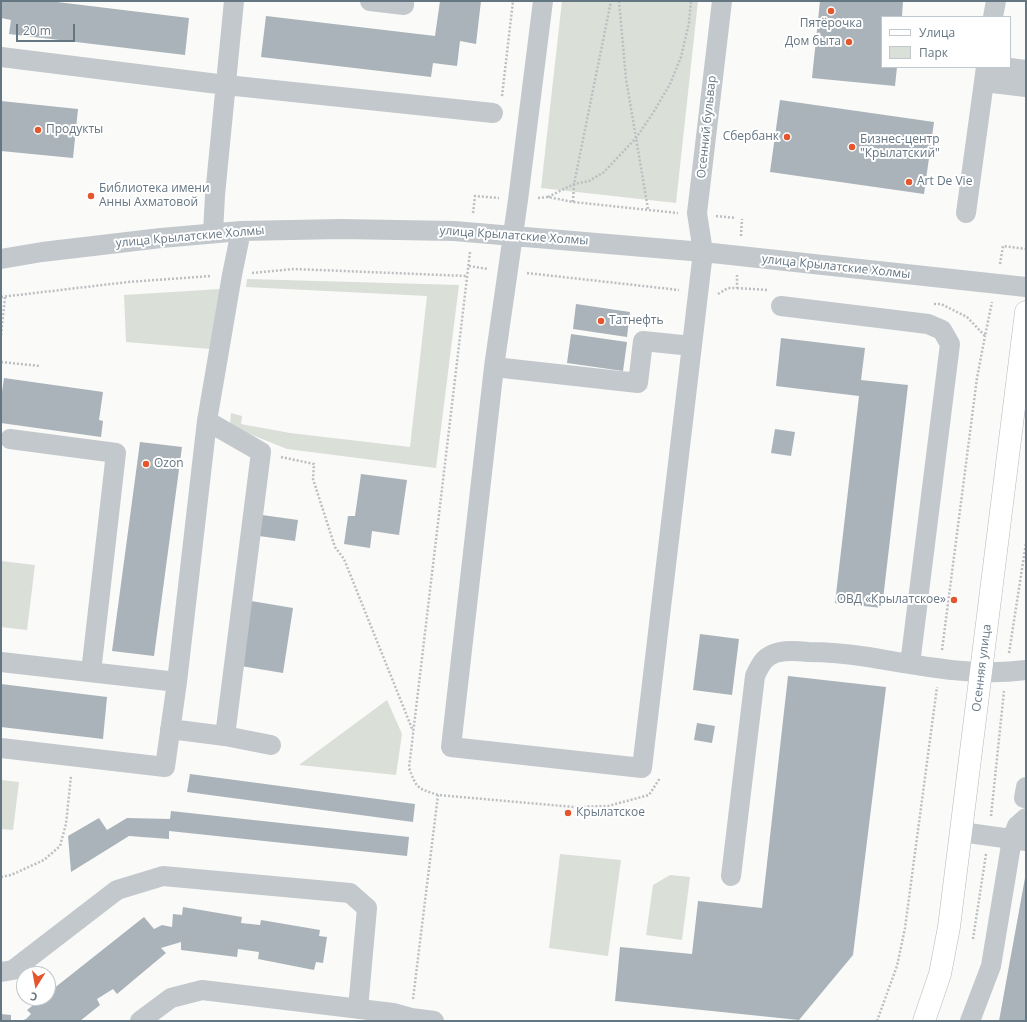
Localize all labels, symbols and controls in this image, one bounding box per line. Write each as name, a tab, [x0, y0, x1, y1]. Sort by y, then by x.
marker: Пятёрочка	[826, 6, 836, 16]
scale bar	[18, 16, 77, 42]
legend	[881, 16, 1011, 68]
place label: Пятёрочка	[800, 17, 862, 31]
text: 20 m	[23, 22, 51, 39]
text: Улица	[919, 24, 955, 41]
place label: Дом быта	[785, 35, 841, 49]
marker: Дом быта	[844, 37, 854, 47]
text: Парк	[919, 44, 948, 61]
street label: Осенний бульвар	[694, 75, 720, 179]
place label: Продукты	[46, 123, 103, 137]
marker: Продукты	[33, 125, 43, 135]
place label: Сбербанк	[723, 130, 779, 144]
marker: Сбербанк	[782, 132, 792, 142]
place label: Бизнес-центр "Крылатский"	[860, 133, 940, 161]
marker: Бизнес-центр "Крылатский"	[847, 142, 857, 152]
place label: Art De Vie	[917, 175, 972, 189]
marker: Art De Vie	[904, 177, 914, 187]
place label: Библиотека имени Анны Ахматовой	[99, 182, 210, 210]
marker: Библиотека имени Анны Ахматовой	[86, 191, 96, 201]
street label: улица Крылатские Холмы	[115, 223, 265, 251]
street label: улица Крылатские Холмы	[439, 224, 589, 248]
street label: улица Крылатские Холмы	[761, 252, 911, 282]
place label: Татнефть	[609, 314, 664, 328]
marker: Татнефть	[596, 316, 606, 326]
place label: Ozon	[154, 457, 184, 471]
marker: Ozon	[141, 459, 151, 469]
place label: ОВД «Крылатское»	[837, 593, 946, 607]
marker: ОВД «Крылатское»	[949, 595, 959, 605]
street label: Осенняя улица	[969, 623, 995, 713]
place label: Крылатское	[576, 806, 645, 820]
marker: Крылатское	[563, 808, 573, 818]
north arrow	[16, 966, 56, 1006]
text: С	[29, 989, 39, 1005]

